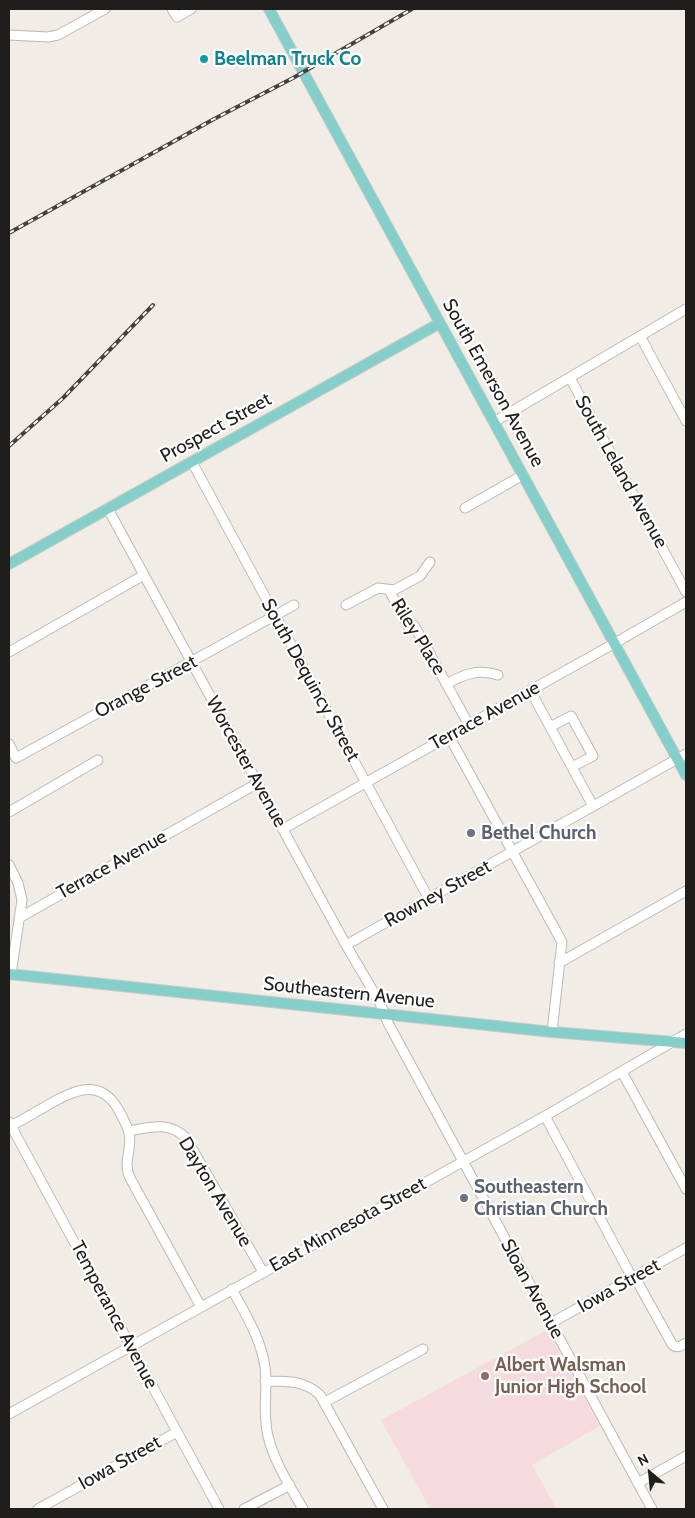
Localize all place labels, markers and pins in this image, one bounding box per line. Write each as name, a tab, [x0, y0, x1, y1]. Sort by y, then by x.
place label: Beelman Truck Co	[214, 48, 361, 70]
marker: Beelman Truck Co	[198, 53, 210, 65]
place label: Bethel Church	[481, 822, 596, 844]
marker: Bethel Church	[465, 827, 477, 839]
place label: Southeastern Christian Church	[474, 1176, 608, 1220]
marker: Southeastern Christian Church	[458, 1192, 470, 1204]
place label: Albert Walsman Junior High School	[495, 1354, 646, 1398]
marker: Albert Walsman Junior High School	[479, 1370, 491, 1382]

